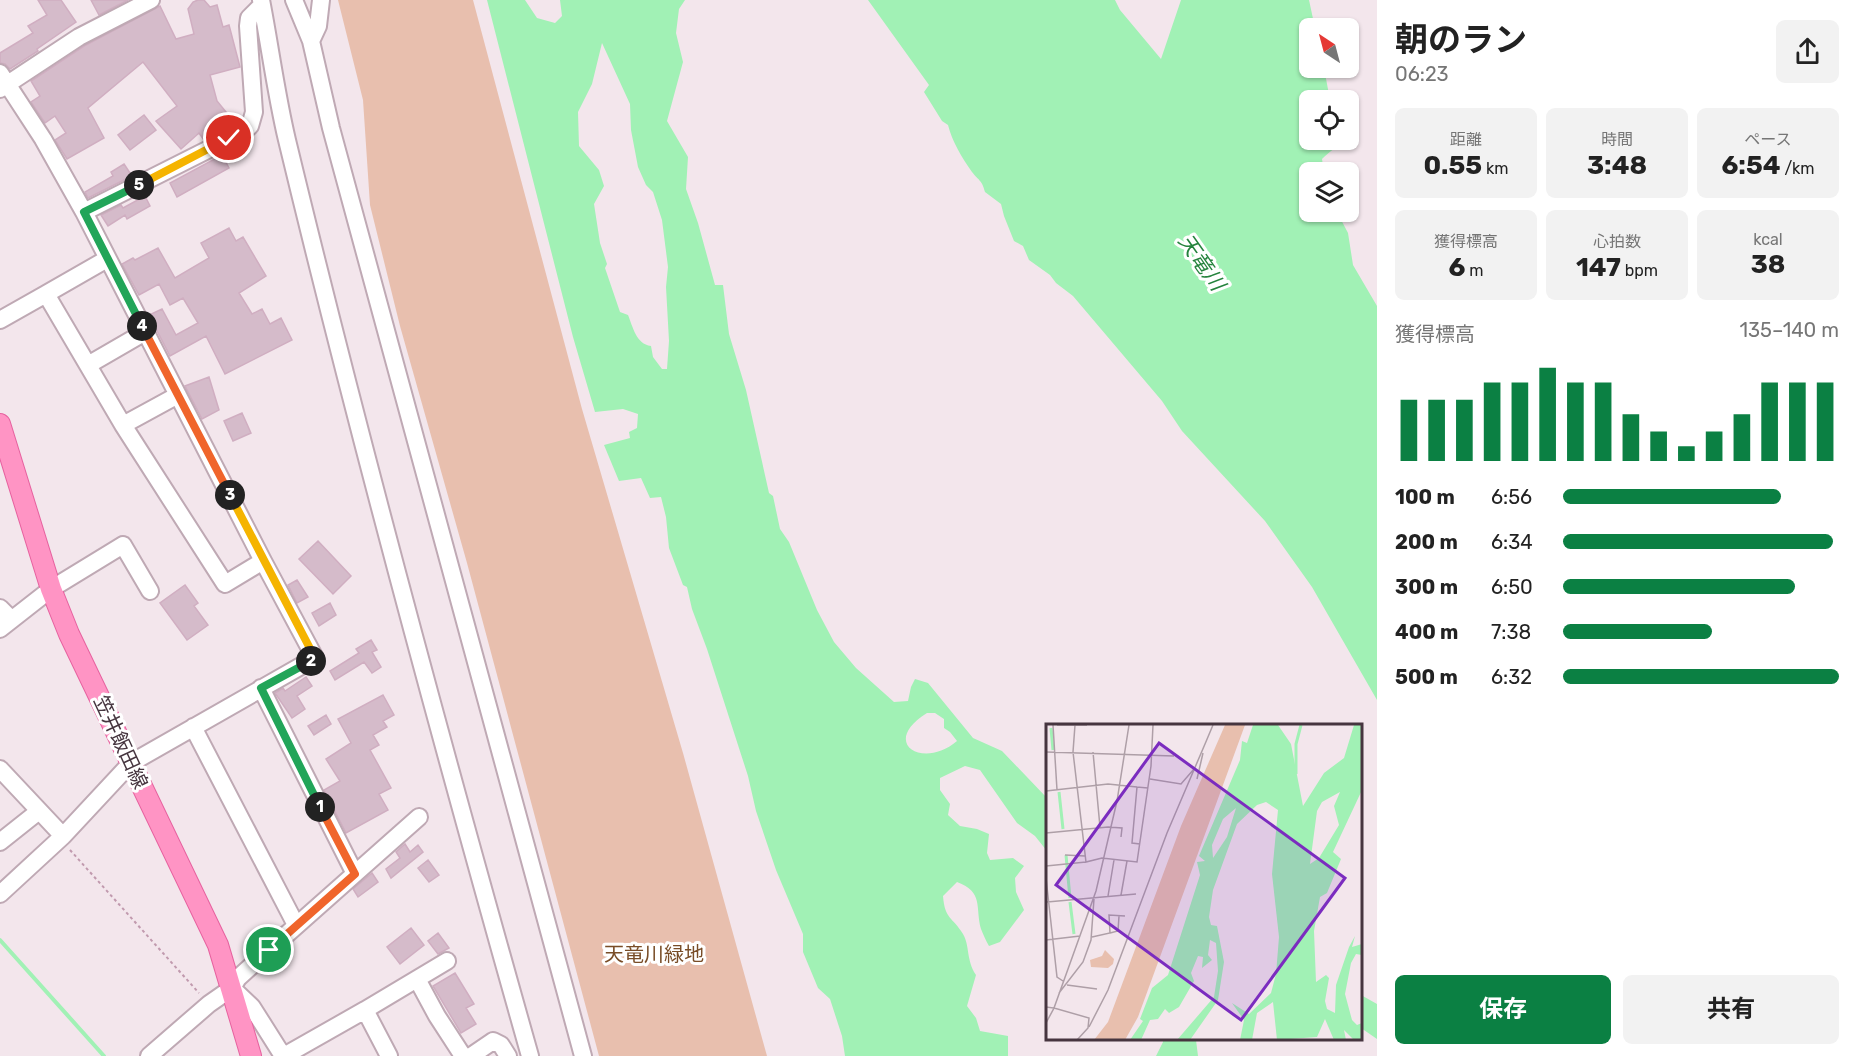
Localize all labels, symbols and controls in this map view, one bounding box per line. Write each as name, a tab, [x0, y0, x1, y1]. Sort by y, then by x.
north arrow	[1299, 18, 1359, 78]
map controls	[1299, 18, 1359, 222]
text: 朝のラン	[1395, 20, 1527, 59]
button: share	[1776, 20, 1839, 83]
text: 06:23	[1395, 62, 1449, 86]
button: locate	[1299, 90, 1359, 150]
pin	[203, 112, 254, 163]
icon: check	[212, 121, 245, 154]
text: 距離	[1450, 130, 1482, 149]
text: 時間	[1601, 130, 1633, 149]
text: ペース	[1744, 130, 1792, 149]
text: 0.55	[1424, 150, 1482, 181]
text: 3:48	[1587, 150, 1647, 181]
text: 6:54	[1721, 150, 1780, 181]
text: km	[1482, 159, 1508, 178]
text: /km	[1780, 159, 1815, 178]
button: layers	[1299, 162, 1359, 222]
pin: 5	[124, 170, 154, 200]
text: 5	[134, 175, 144, 194]
water label: 天竜川	[1174, 229, 1231, 297]
text: kcal	[1753, 230, 1783, 249]
text: 獲得標高	[1434, 232, 1498, 251]
text: 心拍数	[1593, 232, 1641, 251]
text: 38	[1751, 249, 1785, 280]
text: 6	[1448, 252, 1465, 283]
text: 147	[1576, 252, 1621, 283]
text: m	[1465, 261, 1484, 280]
text: bpm	[1621, 261, 1658, 280]
pin: 4	[127, 311, 157, 341]
text: 4	[137, 316, 147, 335]
text: 135–140 m	[1739, 318, 1839, 342]
text: 獲得標高	[1395, 322, 1475, 346]
pin: 3	[215, 480, 245, 510]
text: 3	[225, 485, 235, 504]
text: 100 m	[1395, 485, 1455, 509]
text: 6:56	[1491, 485, 1532, 509]
text: 200 m	[1395, 530, 1458, 554]
text: 6:34	[1491, 530, 1533, 554]
text: 300 m	[1395, 575, 1458, 599]
text: 6:50	[1491, 575, 1533, 599]
text: 400 m	[1395, 620, 1458, 644]
text: 7:38	[1491, 620, 1531, 644]
pin: 2	[296, 646, 326, 676]
text: 2	[306, 651, 316, 670]
text: 500 m	[1395, 665, 1458, 689]
text: 6:32	[1491, 665, 1532, 689]
street label: 笠井飯田線	[89, 692, 153, 792]
inset map	[1046, 724, 1362, 1041]
pin: 1	[305, 792, 335, 822]
text: 1	[316, 797, 324, 816]
pin	[243, 924, 294, 975]
icon: arrive	[252, 933, 285, 966]
park label: 天竜川緑地	[604, 942, 704, 966]
button: 保存	[1395, 975, 1611, 1044]
button: 共有	[1623, 975, 1839, 1044]

